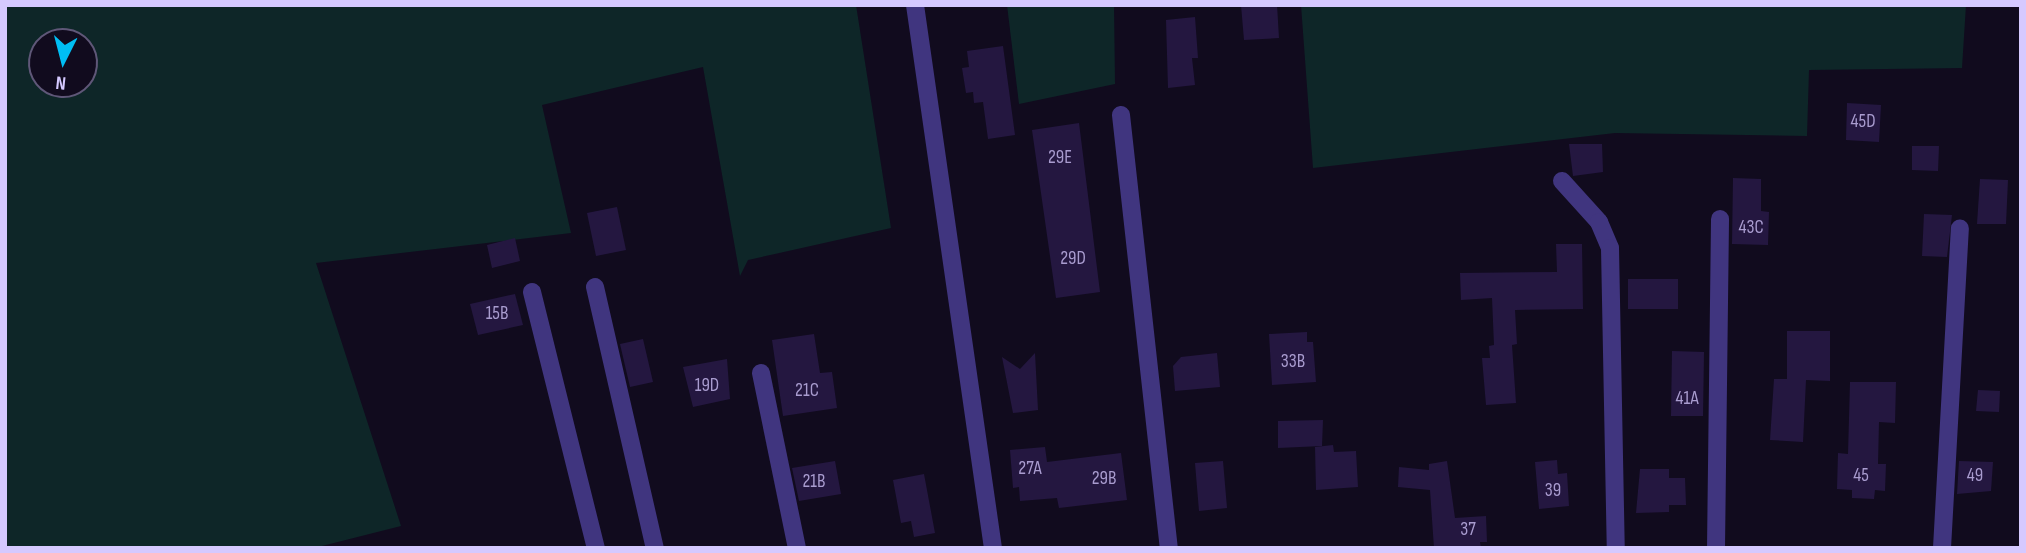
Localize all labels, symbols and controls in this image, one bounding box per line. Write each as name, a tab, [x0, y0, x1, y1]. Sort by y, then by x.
north arrow	[28, 28, 98, 98]
text: N	[55, 70, 67, 94]
house number: 45D	[1851, 111, 1875, 133]
house number: 29E	[1048, 147, 1072, 169]
house number: 43C	[1738, 217, 1764, 239]
house number: 29D	[1060, 248, 1086, 270]
house number: 15B	[486, 303, 508, 325]
house number: 33B	[1281, 351, 1305, 373]
house number: 19D	[695, 375, 719, 397]
house number: 21C	[795, 380, 819, 402]
house number: 41A	[1675, 388, 1699, 410]
house number: 27A	[1018, 458, 1042, 480]
house number: 45	[1853, 465, 1869, 487]
house number: 49	[1967, 465, 1983, 487]
house number: 29B	[1092, 468, 1116, 490]
house number: 21B	[802, 471, 826, 493]
house number: 39	[1545, 480, 1561, 502]
house number: 37	[1460, 519, 1476, 541]

